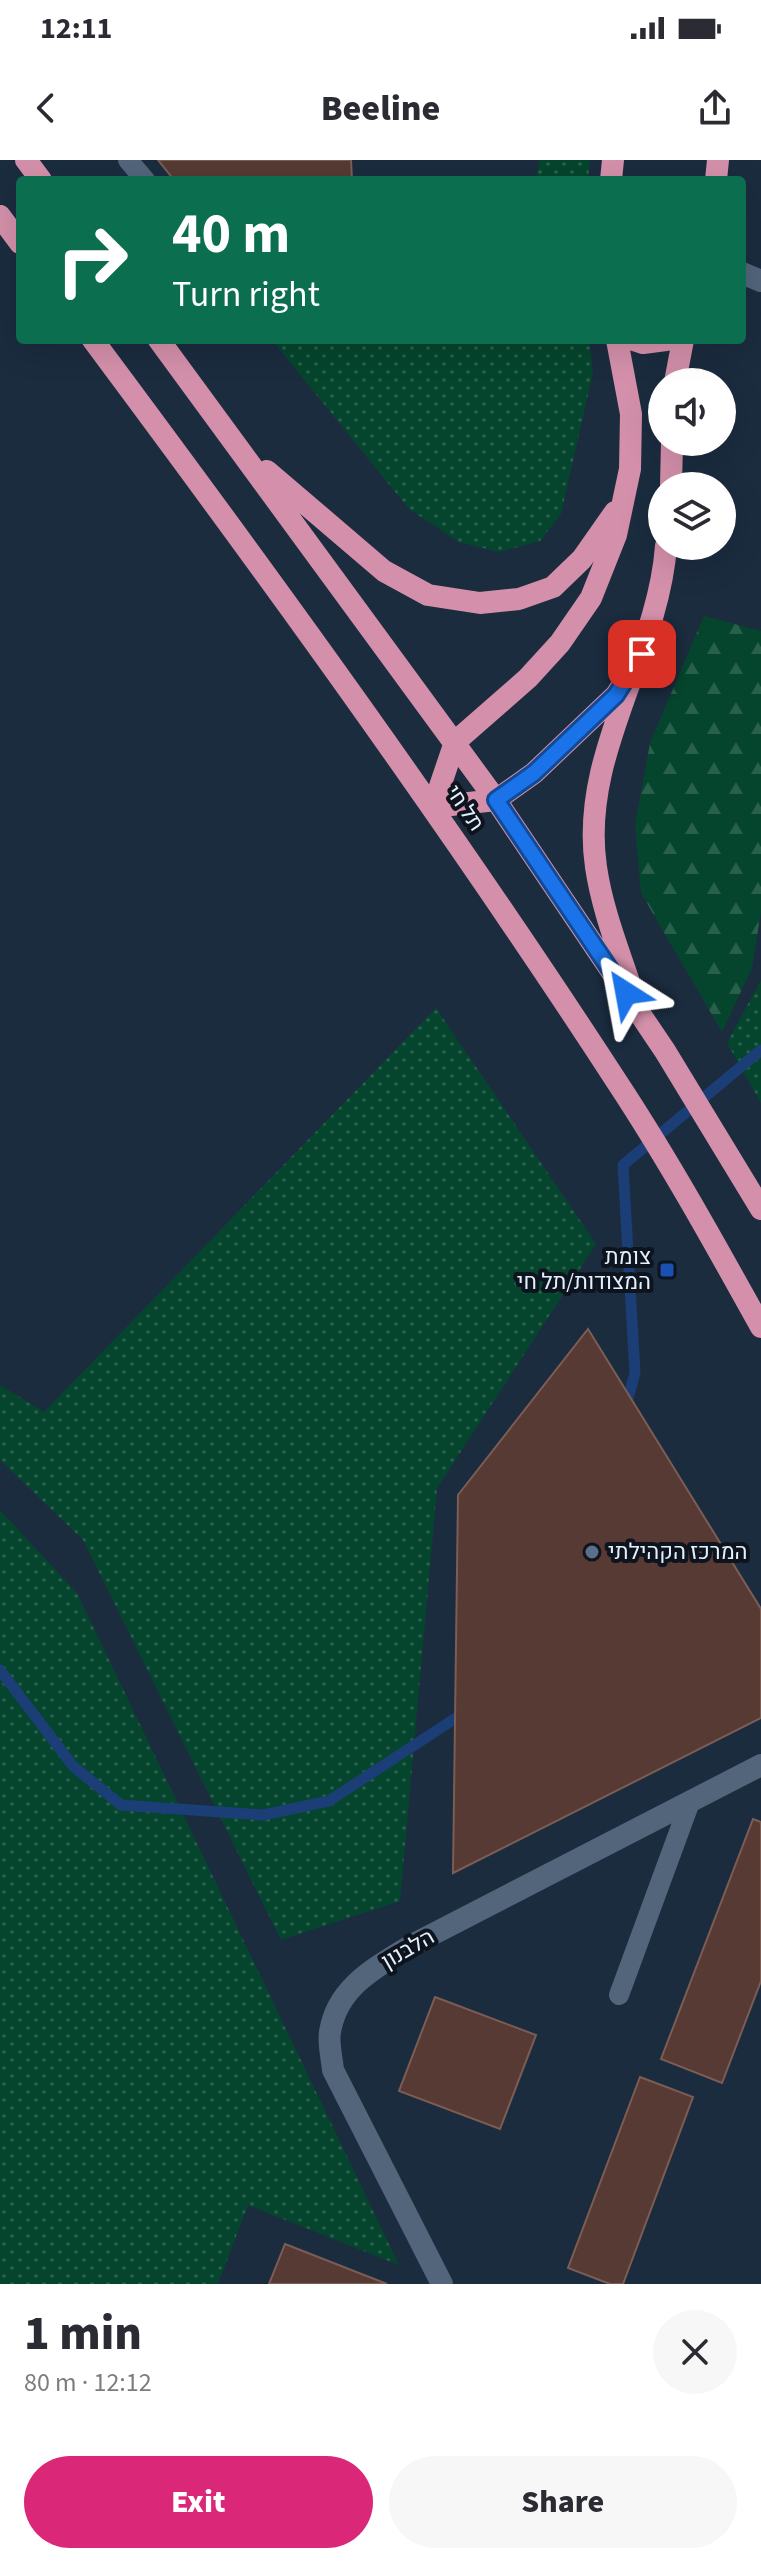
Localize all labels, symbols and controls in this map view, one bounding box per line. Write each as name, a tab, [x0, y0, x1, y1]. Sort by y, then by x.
text: 12:11	[40, 7, 112, 50]
text: Beeline	[321, 83, 440, 134]
icon: back	[24, 86, 68, 130]
icon: share	[693, 86, 737, 130]
text: 40 m	[172, 195, 290, 274]
icon: right	[40, 208, 144, 312]
text: Turn right	[172, 269, 320, 320]
map controls	[648, 368, 736, 560]
button: sound	[648, 368, 736, 456]
button: layers	[648, 472, 736, 560]
pin	[608, 620, 676, 688]
icon: arrive	[620, 632, 664, 676]
street label: תל חי	[438, 779, 492, 837]
position arrow	[584, 951, 668, 1035]
place label: צומת המצודות/תל חי	[517, 1241, 651, 1298]
marker: צומת המצודות/תל חי	[658, 1261, 676, 1279]
place label: המרכז הקהילתי	[608, 1536, 748, 1568]
marker: המרכז הקהילתי	[583, 1543, 601, 1561]
street label: הלבנון	[375, 1921, 441, 1977]
text: 1 min	[24, 2300, 142, 2368]
button: close	[653, 2310, 737, 2394]
text: 80 m · 12:12	[24, 2364, 152, 2401]
button: Exit	[24, 2456, 373, 2548]
button: Share	[389, 2456, 737, 2548]

